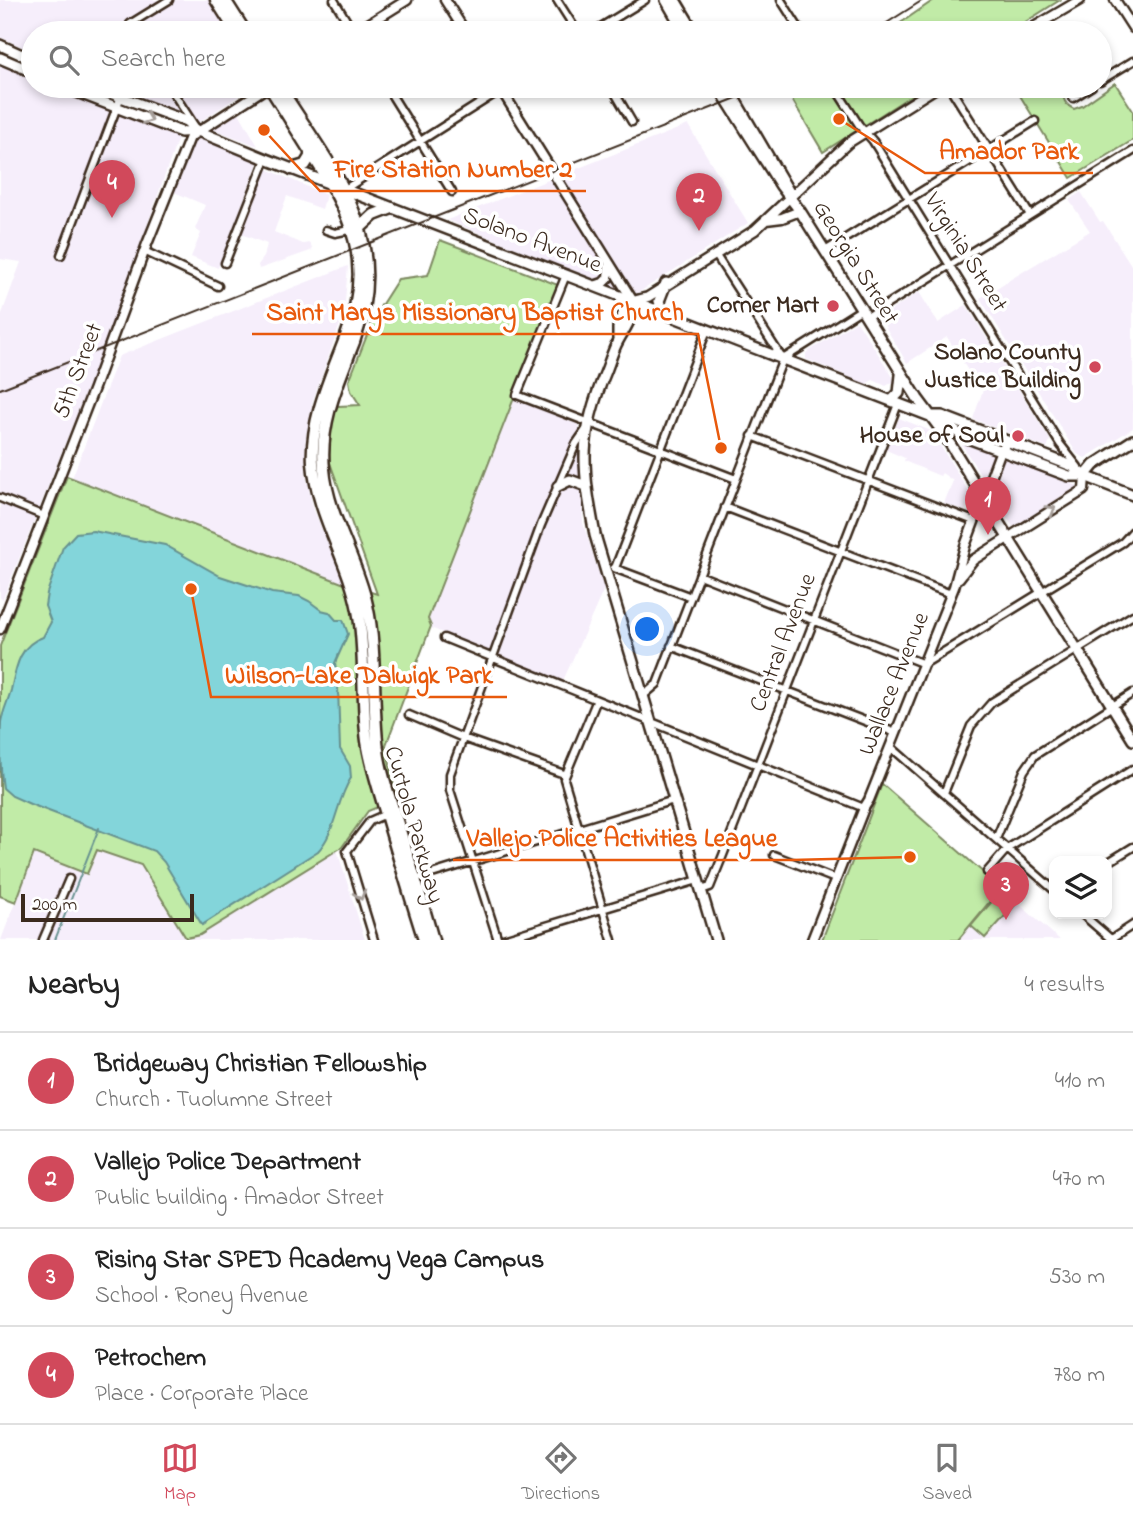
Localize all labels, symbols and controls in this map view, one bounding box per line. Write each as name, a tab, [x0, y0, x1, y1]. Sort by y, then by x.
search box	[21, 21, 1112, 98]
icon: search	[45, 41, 83, 79]
text: Search here	[101, 41, 226, 79]
one-way arrow	[141, 111, 153, 125]
callout: Amador Park	[925, 126, 1093, 173]
text: Amador Park	[939, 134, 1080, 172]
callout: Fire Station Number 2	[320, 144, 586, 191]
text: Fire Station Number 2	[332, 152, 572, 190]
pin: 4	[89, 160, 135, 218]
pin: 2	[676, 173, 722, 231]
street label: Virginia Street	[914, 186, 1016, 319]
street label: Georgia Street	[803, 194, 907, 332]
street label: Solano Avenue	[457, 198, 607, 284]
callout: Saint Marys Missionary Baptist Church	[252, 287, 698, 334]
place label: Corner Mart	[707, 289, 820, 324]
text: Saint Marys Missionary Baptist Church	[266, 295, 684, 333]
marker: Corner Mart	[825, 298, 841, 314]
street label: 5th Street	[45, 318, 113, 424]
place label: Solano County Justice Building	[925, 336, 1081, 400]
marker: Solano County Justice Building	[1087, 359, 1103, 375]
place label: House of Soul	[860, 419, 1004, 454]
marker: House of Soul	[1010, 428, 1026, 444]
pin: 1	[965, 477, 1011, 535]
one-way arrow	[1044, 505, 1057, 518]
street label: Central Avenue	[741, 568, 827, 717]
street label: Wallace Avenue	[850, 607, 940, 761]
your location	[630, 612, 664, 646]
callout: Wilson-Lake Dalwigk Park	[211, 650, 507, 697]
text: Wilson-Lake Dalwigk Park	[225, 658, 493, 697]
street label: Curtola Parkway	[373, 742, 452, 908]
callout: Vallejo Police Activities League	[453, 813, 792, 860]
text: Vallejo Police Activities League	[466, 821, 779, 860]
map controls	[1049, 856, 1112, 919]
button: layers	[1049, 856, 1112, 919]
pin: 3	[983, 862, 1029, 920]
one-way arrow	[352, 889, 367, 901]
scale bar	[21, 891, 194, 923]
text: 200 m	[32, 892, 77, 919]
text: Nearby	[28, 964, 120, 1008]
text: 4 results	[1024, 969, 1105, 1002]
text: Bridgeway Christian Fellowship	[95, 1046, 427, 1084]
text: 1	[47, 1065, 55, 1098]
text: 410 m	[1055, 1065, 1105, 1098]
text: Church · Tuolumne Street	[95, 1084, 333, 1117]
text: Vallejo Police Department	[95, 1144, 361, 1182]
text: 2	[45, 1163, 57, 1196]
text: 470 m	[1053, 1163, 1105, 1196]
text: Public building · Amador Street	[95, 1182, 384, 1215]
text: Rising Star SPED Academy Vega Campus	[95, 1242, 544, 1280]
text: 3	[46, 1261, 56, 1294]
text: 530 m	[1049, 1261, 1105, 1294]
text: School · Roney Avenue	[95, 1280, 308, 1313]
text: Petrochem	[95, 1340, 206, 1378]
text: 4	[46, 1359, 56, 1392]
text: 780 m	[1053, 1359, 1105, 1392]
text: Place · Corporate Place	[95, 1378, 308, 1411]
tab: Map	[161, 1439, 199, 1508]
tab: Directions	[521, 1439, 600, 1508]
tab: Saved	[922, 1439, 972, 1508]

